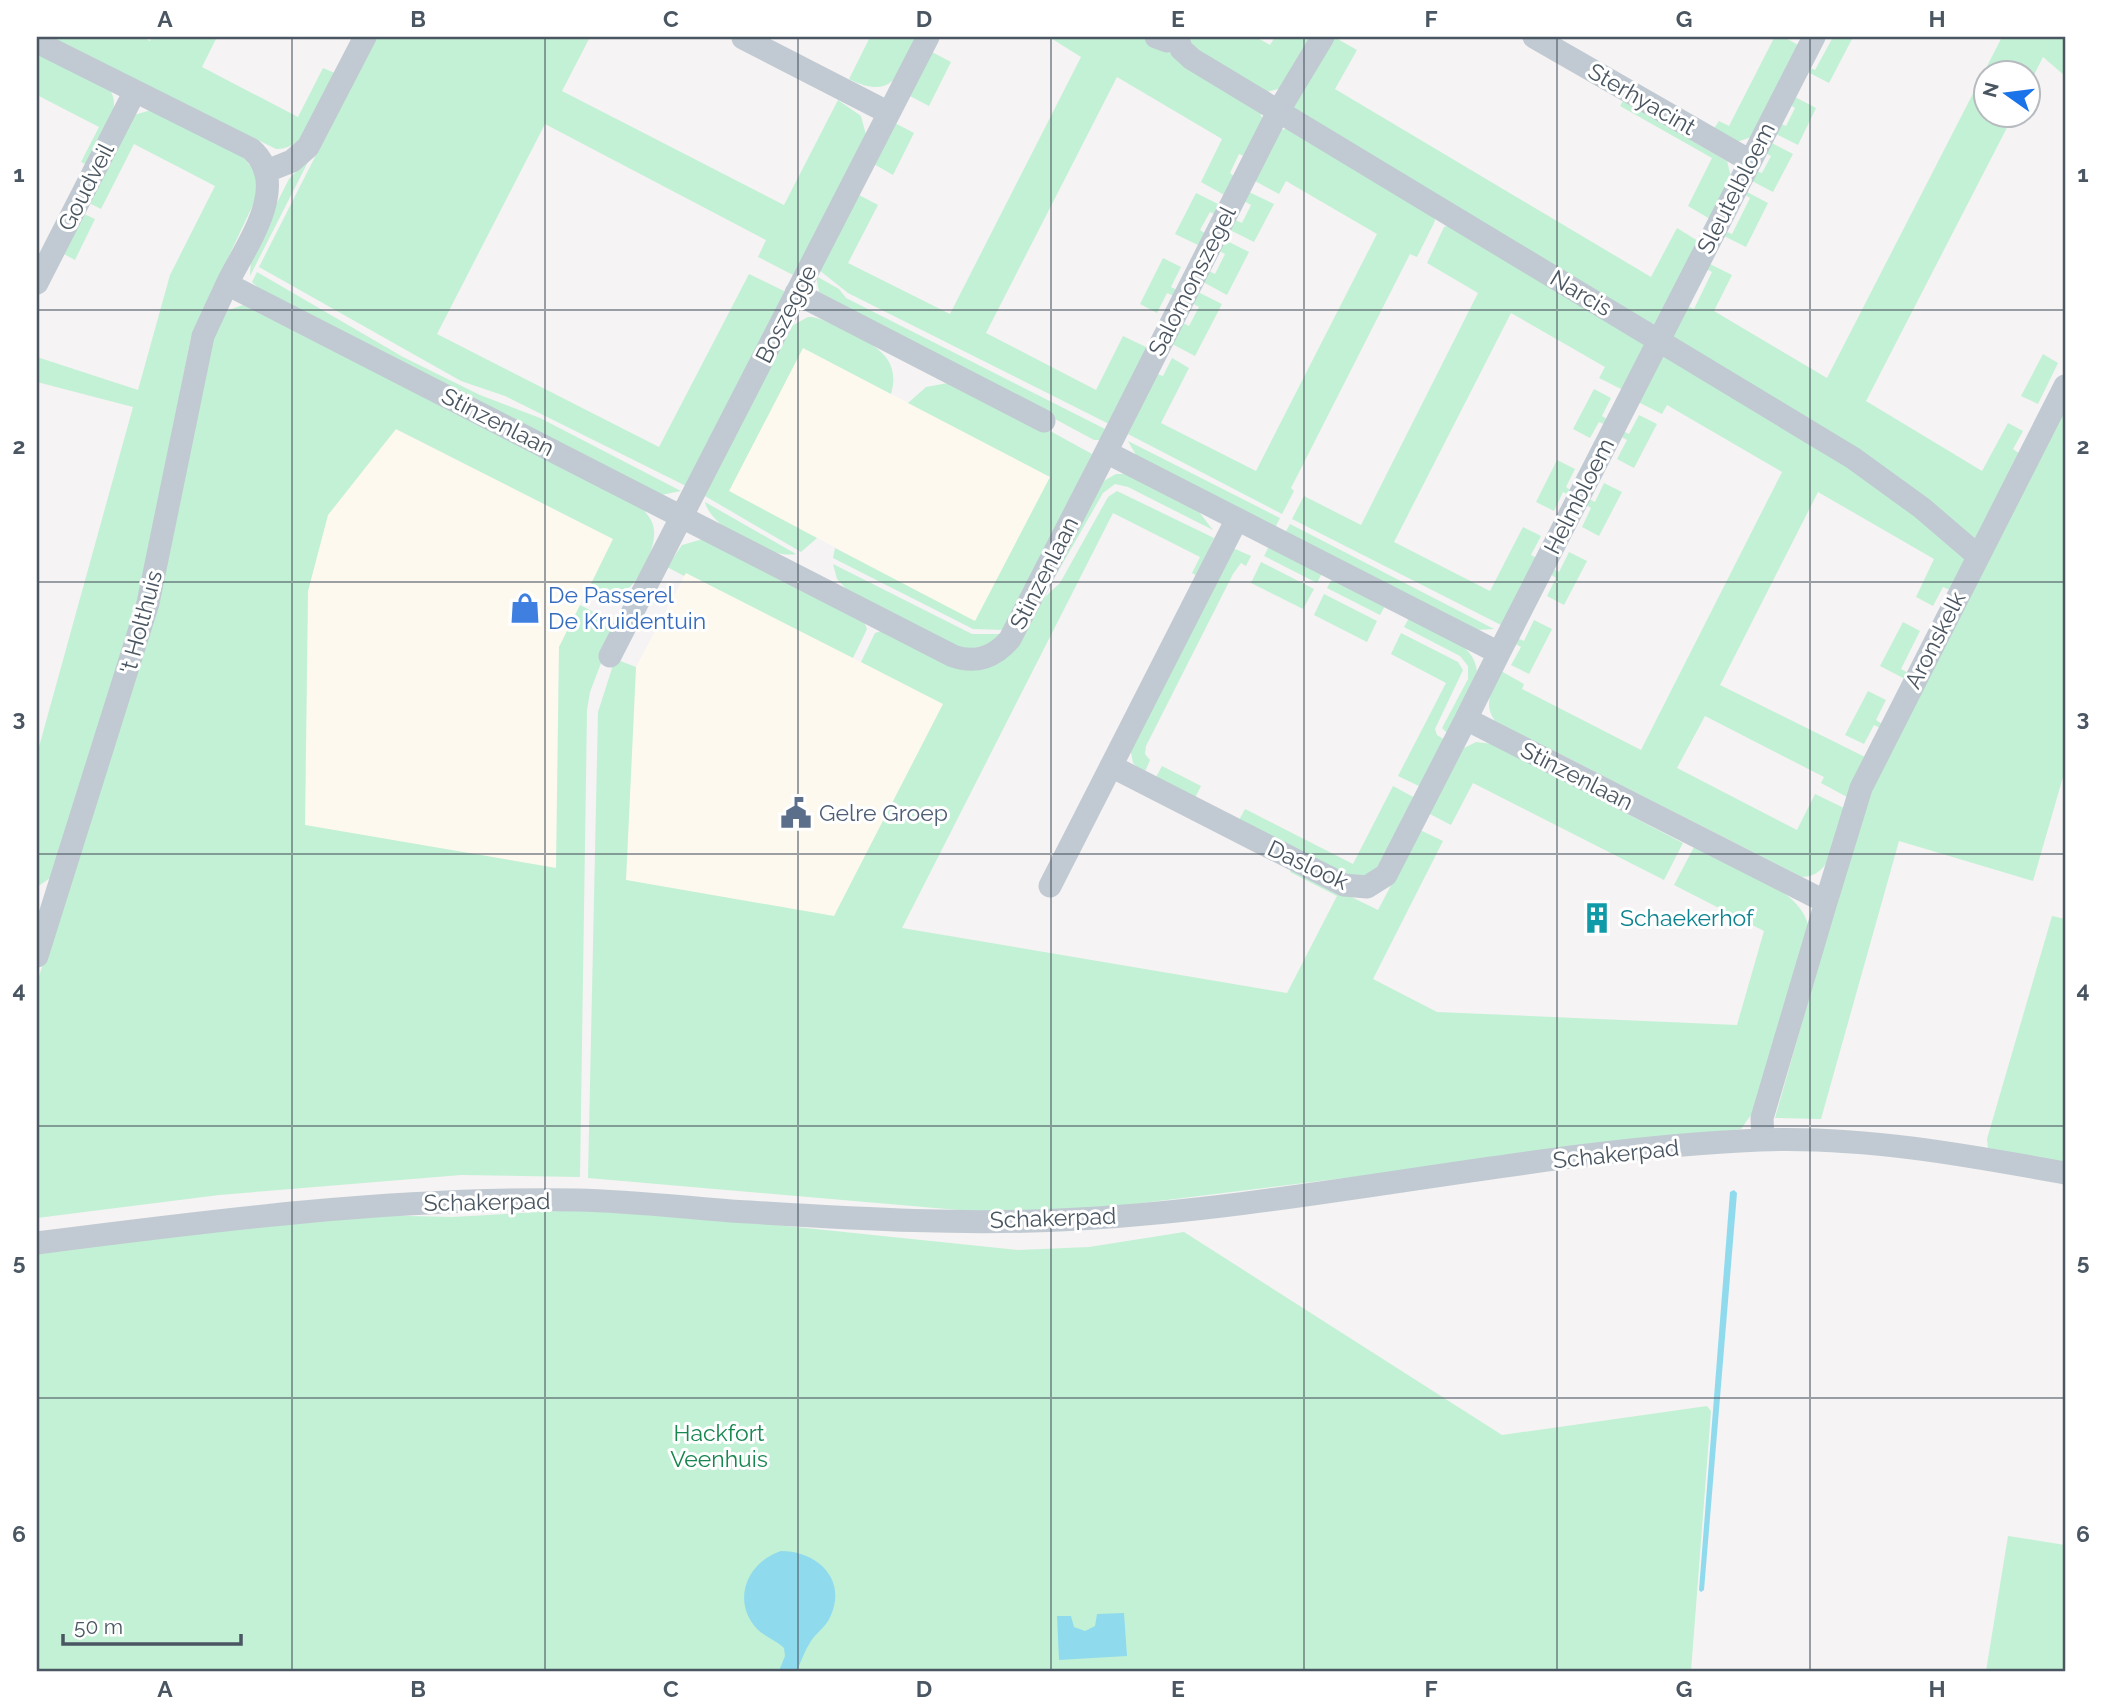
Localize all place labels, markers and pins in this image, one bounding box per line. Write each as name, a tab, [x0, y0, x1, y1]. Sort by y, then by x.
place label: De Passerel De Kruidentuin	[548, 581, 706, 634]
shop icon: De Passerel De Kruidentuin	[508, 591, 542, 625]
public building icon: Gelre Groep	[779, 796, 813, 830]
place label: Gelre Groep	[819, 799, 948, 826]
building icon: Schaekerhof	[1580, 901, 1614, 935]
place label: Schaekerhof	[1620, 904, 1755, 931]

